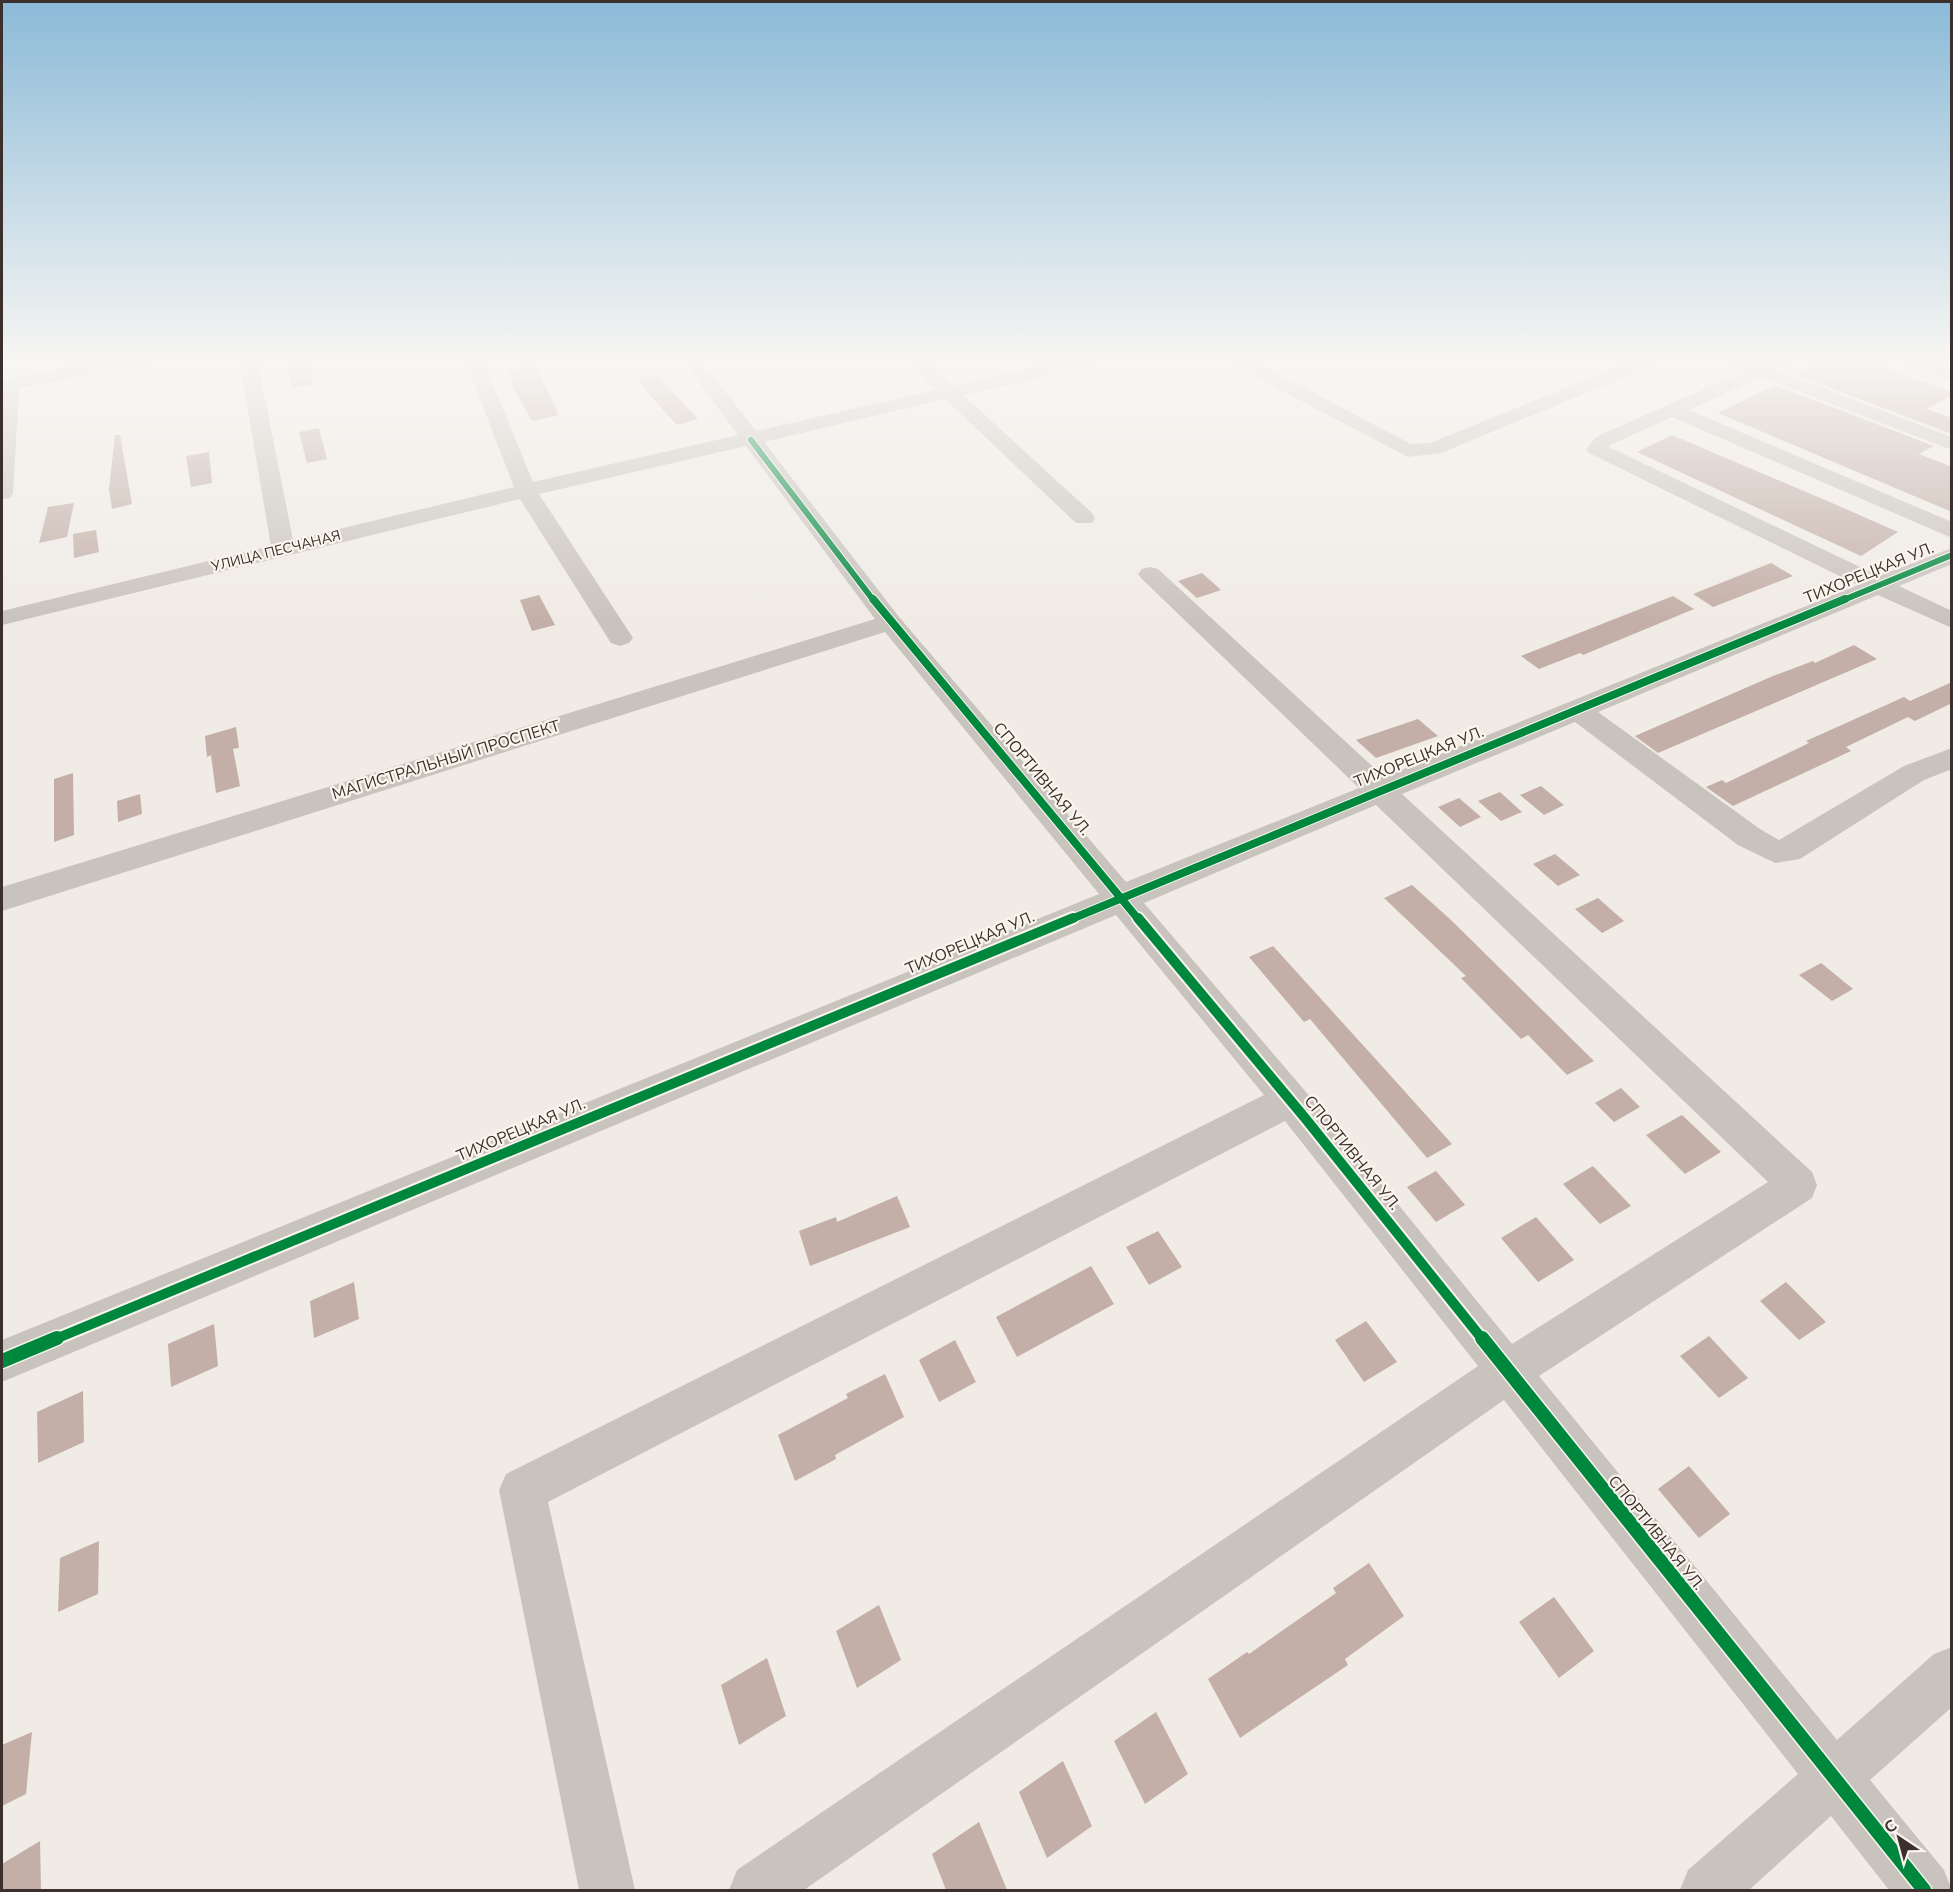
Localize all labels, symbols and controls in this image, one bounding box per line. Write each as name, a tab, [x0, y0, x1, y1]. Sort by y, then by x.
street label: УЛИЦА ПЕСЧАНАЯ	[208, 526, 343, 577]
street label: ТИХОРЕЦКАЯ УЛ.	[1801, 537, 1937, 609]
street label: МАГИСТРАЛЬНЫЙ ПРОСПЕКТ	[329, 715, 563, 805]
street label: СПОРТИВНАЯ УЛ.	[988, 718, 1096, 840]
street label: ТИХОРЕЦКАЯ УЛ.	[1351, 721, 1487, 793]
street label: ТИХОРЕЦКАЯ УЛ.	[902, 906, 1038, 980]
street label: СПОРТИВНАЯ УЛ.	[1299, 1091, 1405, 1215]
street label: ТИХОРЕЦКАЯ УЛ.	[453, 1093, 589, 1167]
street label: СПОРТИВНАЯ УЛ.	[1603, 1471, 1709, 1595]
north arrow	[1869, 1808, 1929, 1868]
text: С	[1880, 1815, 1902, 1839]

